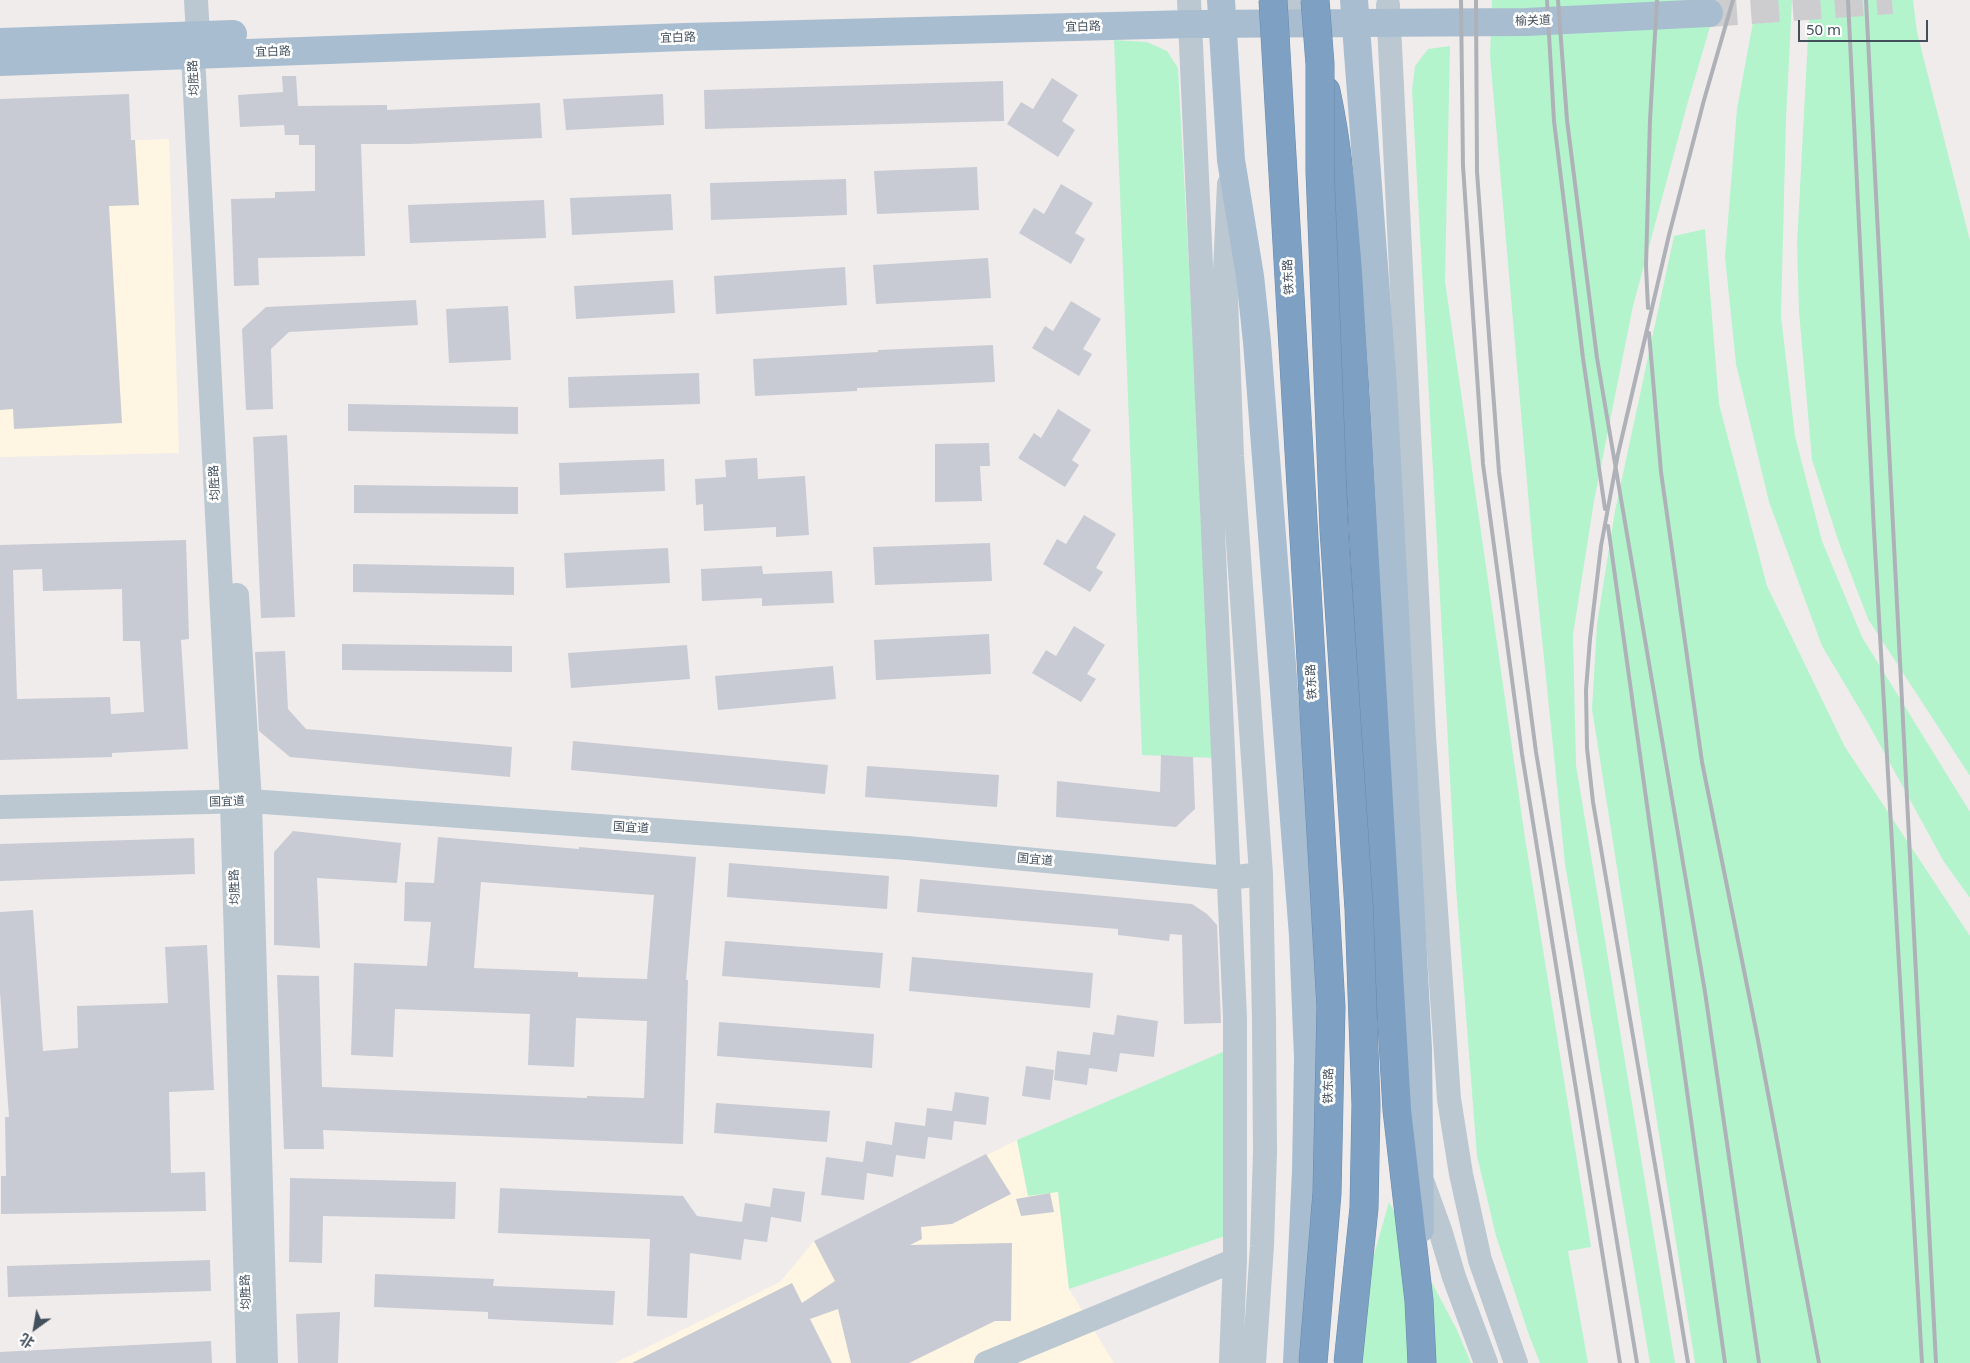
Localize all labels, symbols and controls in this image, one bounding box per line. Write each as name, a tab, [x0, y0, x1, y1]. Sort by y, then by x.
scale bar	[1800, 10, 1930, 42]
street label: 榆关道	[1515, 13, 1551, 29]
street label: 宜白路	[1065, 19, 1101, 35]
text: 50 m	[1806, 19, 1841, 39]
street label: 宜白路	[660, 30, 696, 46]
street label: 宜白路	[255, 44, 291, 60]
street label: 均胜路	[186, 60, 202, 96]
street label: 铁东路	[1281, 259, 1297, 295]
street label: 均胜路	[207, 465, 223, 501]
street label: 铁东路	[1304, 664, 1320, 700]
street label: 国宜道	[209, 794, 245, 810]
street label: 国宜道	[613, 820, 649, 836]
street label: 国宜道	[1016, 851, 1054, 869]
street label: 均胜路	[227, 869, 243, 905]
street label: 铁东路	[1321, 1068, 1337, 1104]
street label: 均胜路	[238, 1274, 254, 1310]
north arrow	[10, 1303, 60, 1353]
text: 北	[16, 1329, 38, 1353]

